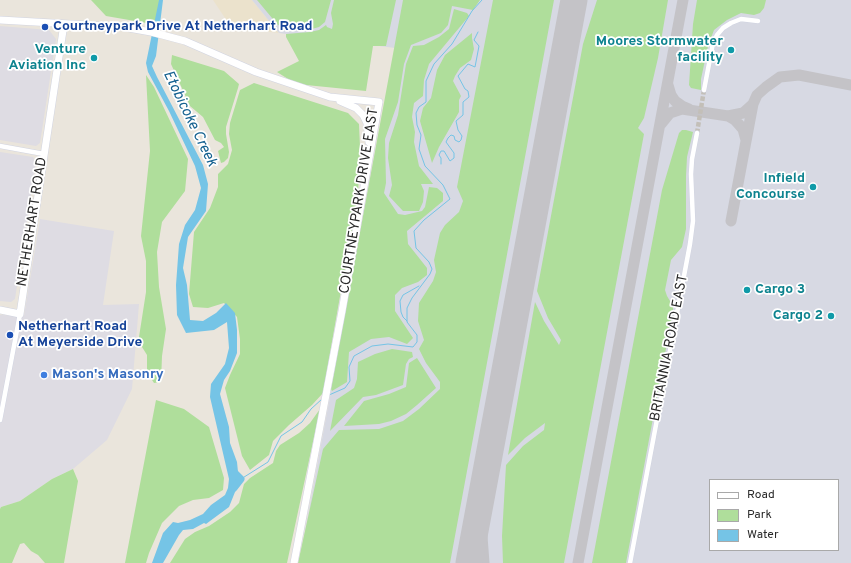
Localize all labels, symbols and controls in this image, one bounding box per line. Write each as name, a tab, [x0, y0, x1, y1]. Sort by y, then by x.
place label: Courtneypark Drive At Netherhart Road	[53, 19, 313, 35]
marker: Courtneypark Drive At Netherhart Road	[40, 22, 50, 32]
place label: Moores Stormwater facility	[596, 34, 723, 66]
place label: Venture Aviation Inc	[9, 42, 86, 74]
marker: Moores Stormwater facility	[726, 45, 736, 55]
marker: Venture Aviation Inc	[89, 53, 99, 63]
water label: Etobicoke Creek	[158, 68, 220, 170]
street label: COURTNEYPARK DRIVE EAST	[337, 107, 383, 295]
street label: NETHERHART ROAD	[14, 156, 52, 288]
place label: Infield Concourse	[736, 171, 805, 204]
marker: Infield Concourse	[808, 182, 818, 192]
street label: BRITANNIA ROAD EAST	[648, 273, 692, 423]
place label: Cargo 3	[755, 282, 805, 298]
marker: Cargo 3	[742, 285, 752, 295]
place label: Cargo 2	[773, 308, 823, 324]
marker: Cargo 2	[826, 311, 836, 321]
place label: Netherhart Road At Meyerside Drive	[18, 319, 142, 352]
marker: Netherhart Road At Meyerside Drive	[5, 330, 15, 340]
place label: Mason's Masonry	[52, 367, 164, 383]
marker: Mason's Masonry	[39, 370, 49, 380]
legend	[709, 479, 839, 551]
text: Road	[747, 487, 775, 503]
text: Park	[747, 507, 772, 523]
text: Water	[747, 527, 779, 543]

